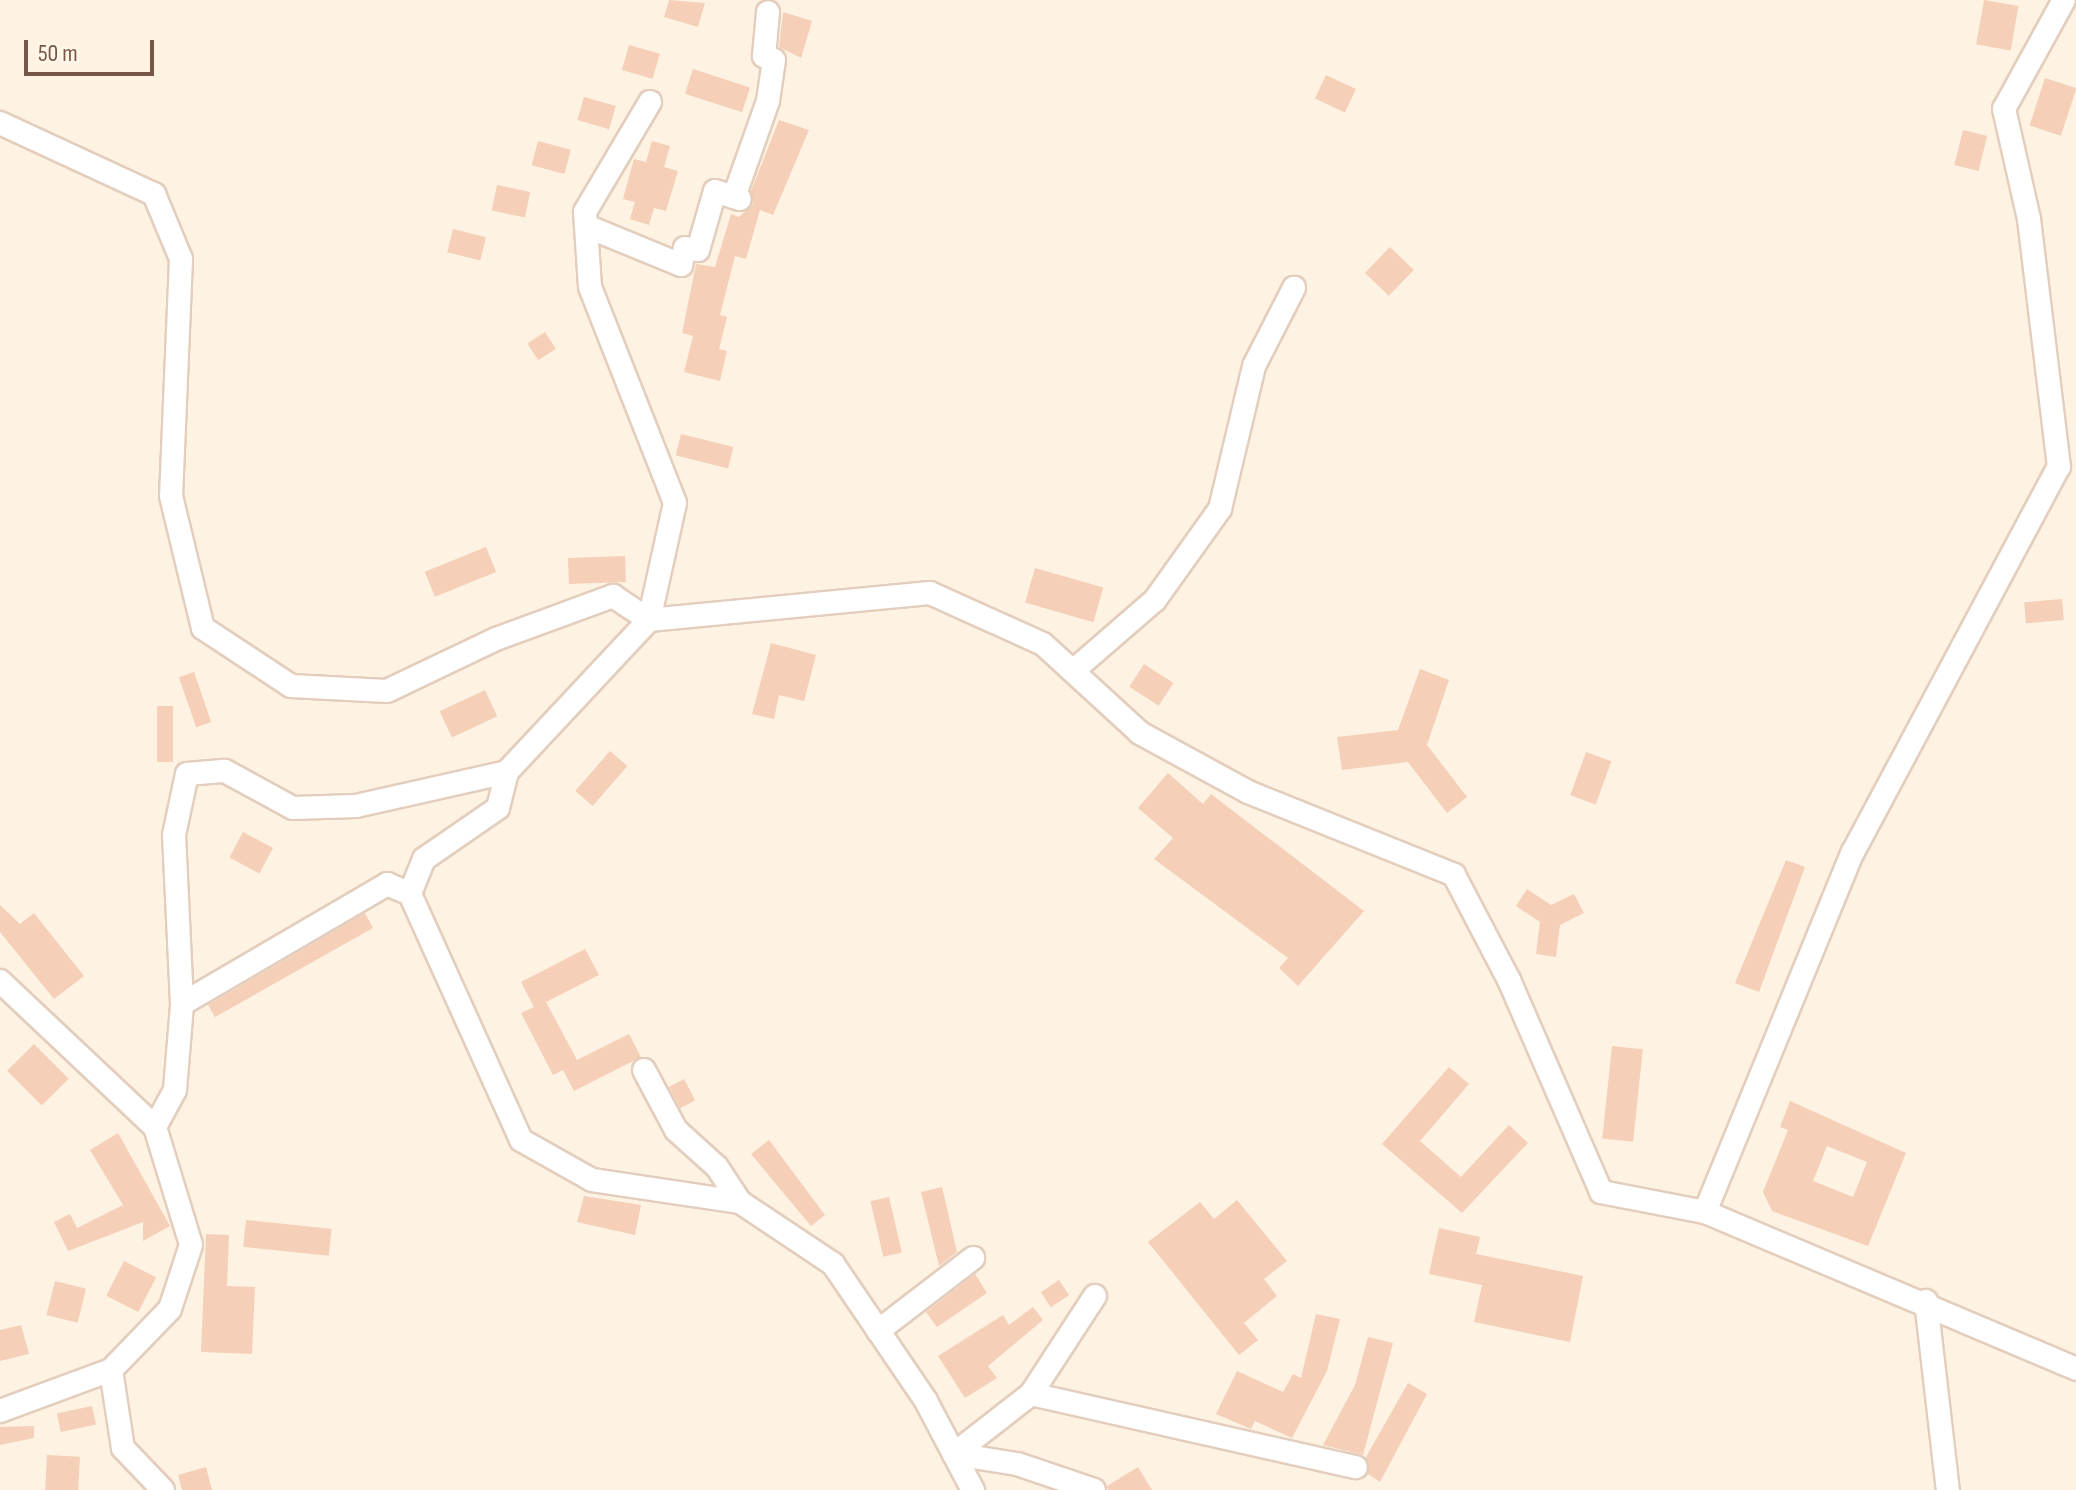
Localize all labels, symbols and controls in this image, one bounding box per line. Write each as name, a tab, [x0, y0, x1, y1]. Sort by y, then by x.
scale bar	[28, 24, 158, 74]
text: 50 m	[38, 39, 78, 68]

